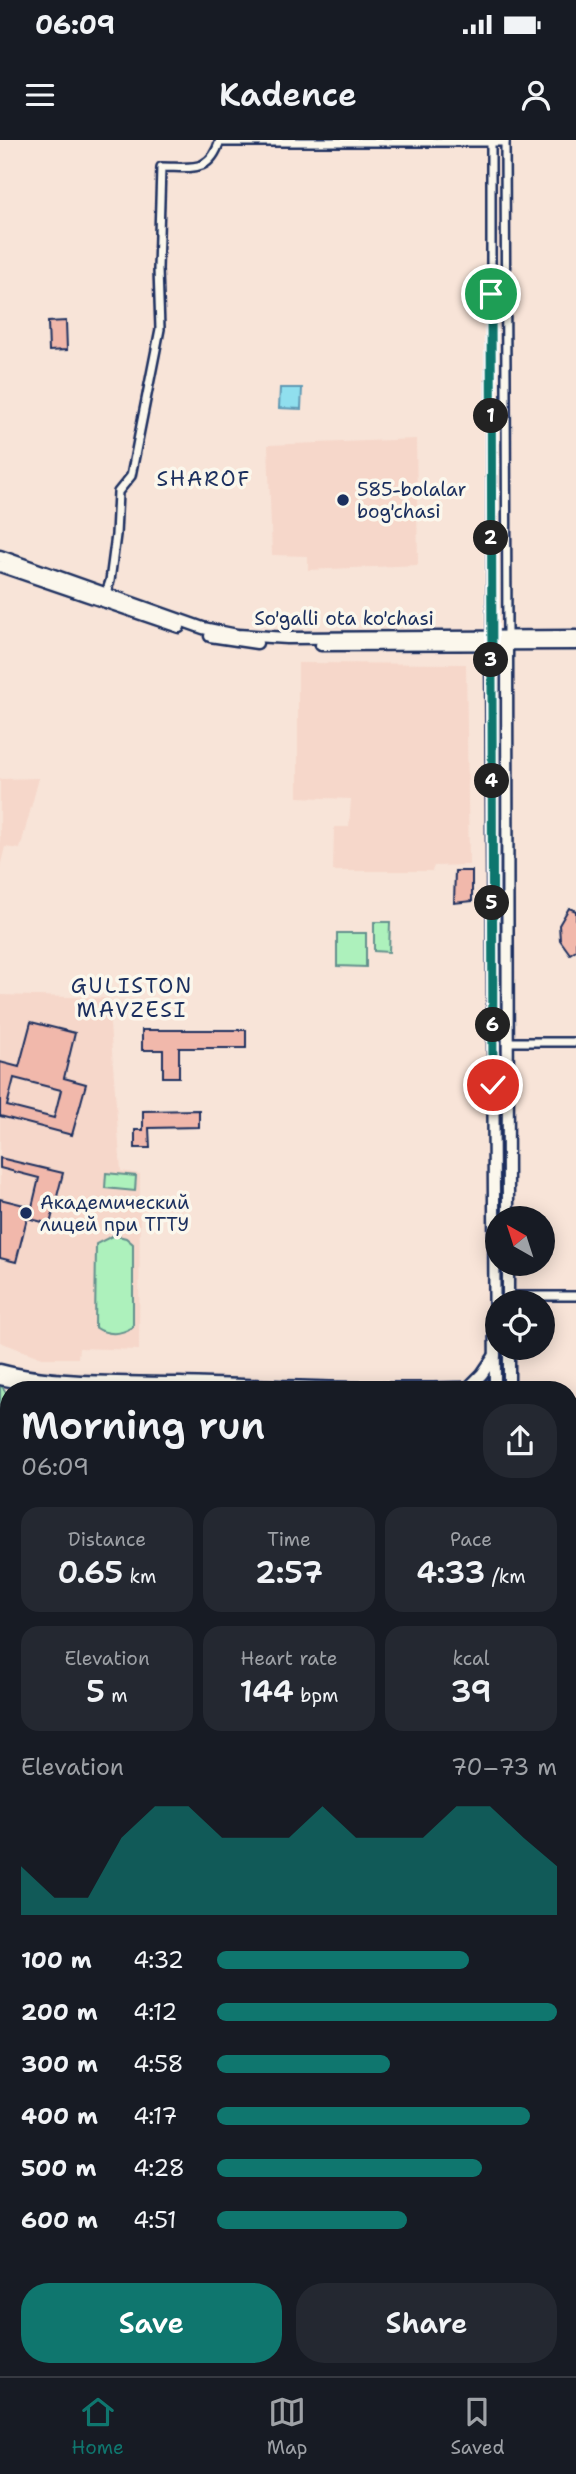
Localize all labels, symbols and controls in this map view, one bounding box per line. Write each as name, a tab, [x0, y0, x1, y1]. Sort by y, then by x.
text: 06:09	[35, 7, 115, 42]
text: Kadence	[219, 73, 357, 116]
icon: menu	[21, 76, 59, 114]
icon: person	[517, 76, 555, 114]
pin	[461, 264, 521, 324]
icon: arrive	[472, 275, 510, 313]
pin: 1	[474, 398, 508, 434]
text: 1	[486, 403, 495, 428]
district label: SHAROF	[157, 465, 251, 493]
place label: 585-bolalar bog'chasi	[357, 477, 467, 524]
marker: 585-bolalar bog'chasi	[335, 492, 351, 508]
pin: 2	[474, 520, 508, 556]
text: 2	[484, 525, 497, 550]
street label: So'galli ota ko'chasi	[254, 606, 434, 631]
pin: 3	[474, 643, 508, 678]
text: 3	[484, 647, 497, 672]
pin: 4	[475, 764, 510, 798]
text: 4	[485, 768, 498, 793]
pin: 5	[475, 886, 510, 920]
text: 5	[486, 890, 497, 915]
district label: GULISTON MAVZESI	[71, 972, 193, 1024]
pin: 6	[476, 1008, 510, 1043]
text: 6	[486, 1012, 499, 1037]
pin	[463, 1055, 523, 1115]
icon: check	[474, 1066, 512, 1104]
place label: Академический лицей при ТГТУ	[40, 1190, 190, 1237]
marker: Академический лицей при ТГТУ	[18, 1205, 34, 1221]
north arrow	[485, 1206, 555, 1276]
map controls	[485, 1206, 555, 1360]
button: locate	[485, 1290, 555, 1360]
text: Morning run	[21, 1400, 265, 1451]
button: share	[483, 1404, 557, 1478]
text: 06:09	[21, 1452, 89, 1482]
text: Distance	[68, 1527, 146, 1552]
text: Time	[267, 1527, 311, 1552]
text: Pace	[450, 1527, 492, 1552]
text: 0.65	[58, 1552, 123, 1593]
text: 2:57	[255, 1552, 323, 1593]
text: 4:33	[416, 1552, 485, 1593]
text: km	[123, 1564, 156, 1589]
text: /km	[485, 1564, 526, 1589]
text: Elevation	[64, 1646, 150, 1671]
text: Heart rate	[241, 1646, 337, 1671]
text: kcal	[453, 1646, 489, 1671]
text: 5	[86, 1671, 105, 1712]
text: 144	[240, 1671, 294, 1712]
text: 39	[451, 1671, 491, 1712]
text: m	[105, 1683, 128, 1708]
text: bpm	[294, 1683, 338, 1708]
text: Elevation	[21, 1752, 124, 1782]
text: 70–73 m	[451, 1752, 557, 1782]
text: 100 m	[21, 1945, 92, 1975]
text: 4:32	[133, 1945, 184, 1975]
text: 200 m	[21, 1997, 98, 2027]
text: 4:12	[133, 1997, 177, 2027]
text: 300 m	[21, 2049, 98, 2079]
text: 4:58	[133, 2049, 184, 2079]
text: 400 m	[21, 2101, 98, 2131]
text: 4:17	[133, 2101, 177, 2131]
text: 500 m	[21, 2153, 96, 2183]
text: 4:28	[133, 2153, 185, 2183]
text: 600 m	[21, 2205, 98, 2235]
text: 4:51	[133, 2205, 177, 2235]
button: Save	[21, 2283, 282, 2363]
button: Share	[296, 2283, 557, 2363]
tab: Home	[72, 2393, 124, 2460]
tab: Map	[267, 2393, 307, 2460]
tab: Saved	[451, 2393, 504, 2460]

